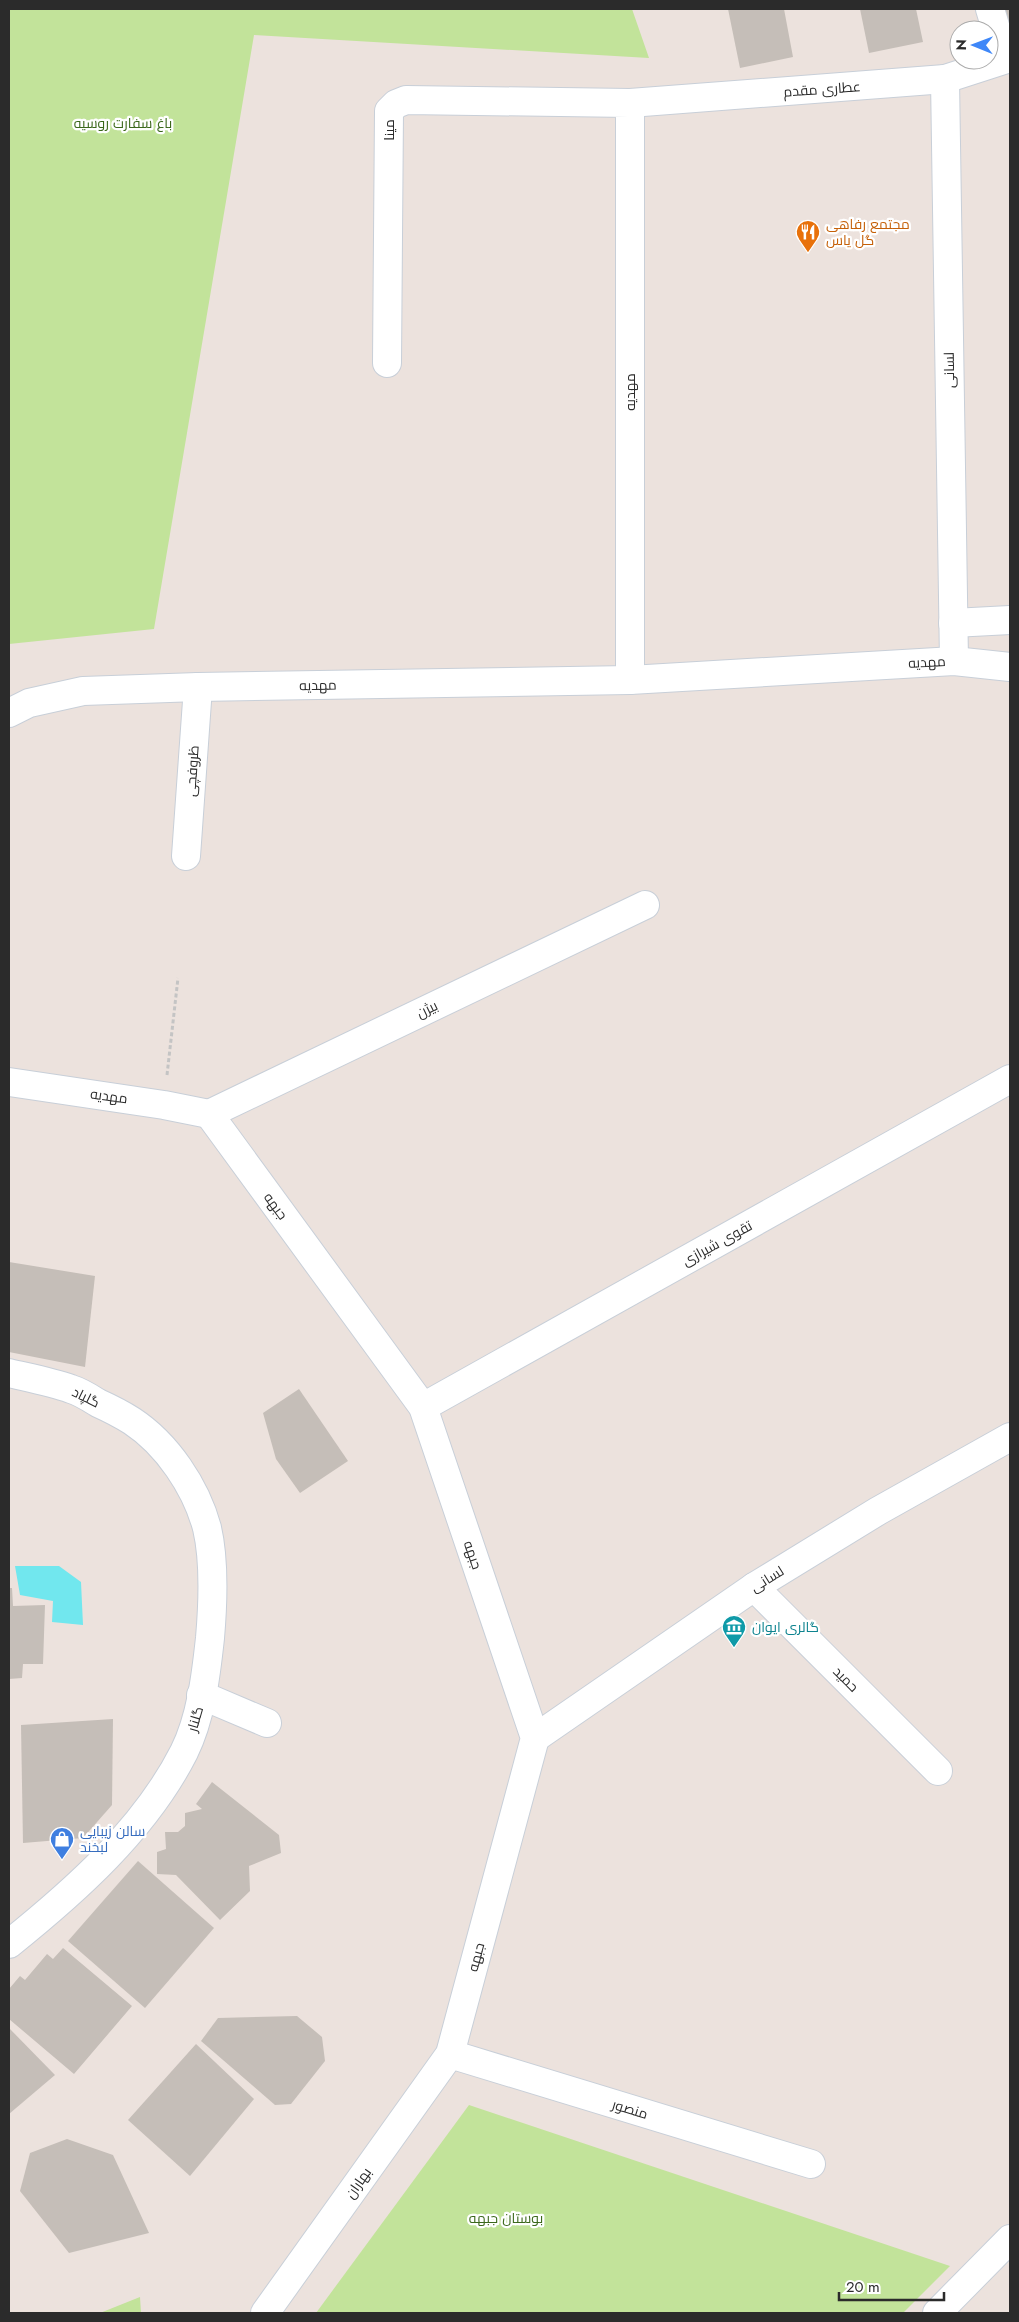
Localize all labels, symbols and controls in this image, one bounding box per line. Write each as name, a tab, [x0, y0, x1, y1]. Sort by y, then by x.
north arrow	[949, 20, 999, 70]
text: N	[951, 39, 971, 51]
street label: عطاری مقدم	[783, 76, 861, 102]
park label: باغ سفارت روسیه	[74, 113, 172, 133]
street label: مینا	[379, 119, 399, 141]
place label: مجتمع رفاهی گل یاس	[826, 214, 910, 250]
restaurant icon: مجتمع رفاهی گل یاس	[795, 219, 821, 253]
street label: لسانی	[939, 352, 959, 388]
street label: مهدیه	[620, 373, 640, 411]
street label: مهدیه	[908, 651, 946, 673]
street label: مهدیه	[299, 675, 337, 695]
street label: ظروفچی	[180, 745, 204, 797]
street label: بیژن	[413, 995, 441, 1023]
street label: مهدیه	[89, 1083, 129, 1109]
street label: جبهه	[259, 1188, 293, 1224]
street label: تقوی شیرازی	[678, 1215, 756, 1271]
street label: گلپاد	[69, 1382, 103, 1412]
street label: جبهه	[459, 1538, 487, 1572]
street label: لسانی	[746, 1561, 788, 1597]
museum icon: گالری ایوان	[721, 1614, 747, 1648]
place label: گالری ایوان	[752, 1617, 819, 1637]
street label: حمید	[829, 1662, 863, 1696]
street label: گلنار	[182, 1704, 208, 1735]
place label: سالن زیبایی لبخند	[80, 1821, 145, 1857]
shop icon: سالن زیبایی لبخند	[49, 1826, 75, 1860]
street label: جبهه	[463, 1940, 489, 1974]
street label: منصور	[609, 2094, 651, 2124]
street label: بهاران	[340, 2163, 376, 2203]
park label: بوستان جبهه	[469, 2208, 543, 2228]
scale bar	[839, 2270, 944, 2302]
text: 20 m	[846, 2276, 880, 2298]

